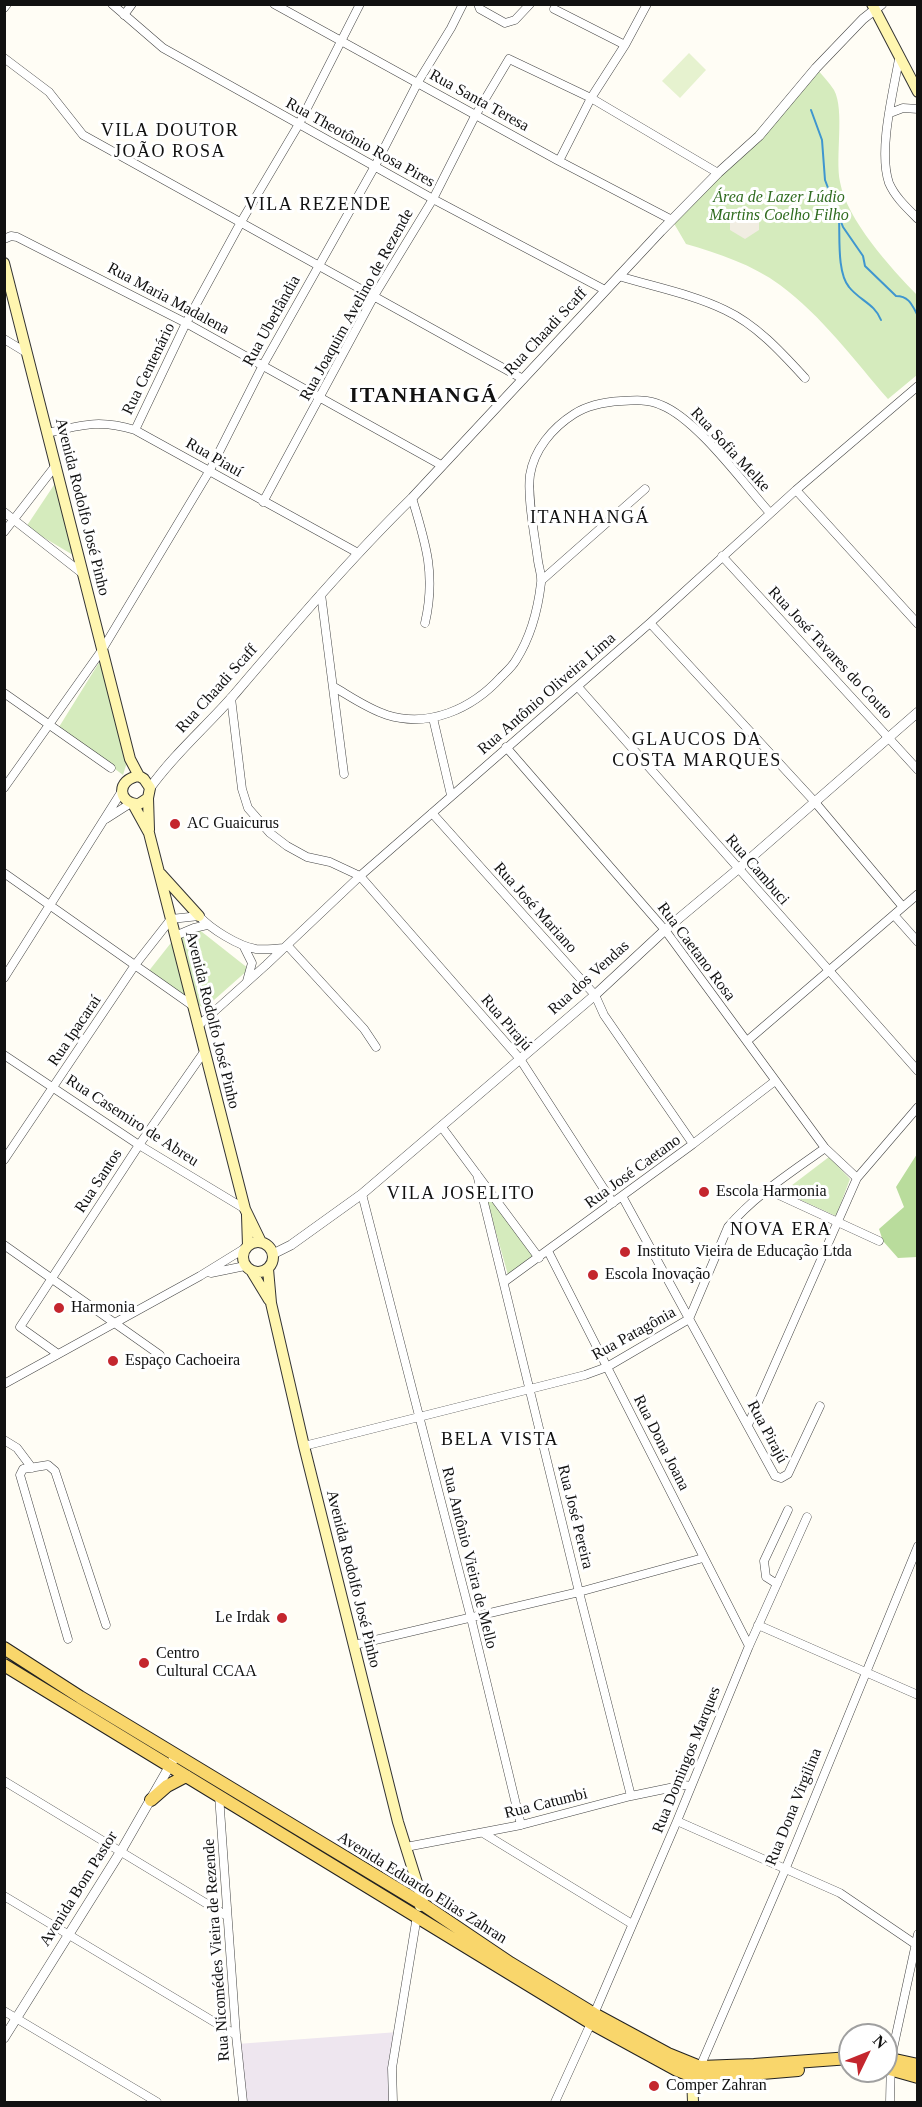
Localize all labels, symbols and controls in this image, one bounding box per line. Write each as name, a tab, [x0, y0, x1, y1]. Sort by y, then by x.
street label: Rua Santa Teresa	[426, 66, 532, 136]
street label: Rua Theotônio Rosa Pires	[282, 94, 438, 192]
district label: VILA DOUTOR JOÃO ROSA	[101, 120, 239, 162]
park label: Área de Lazer Lúdio Martins Coelho Filho	[709, 188, 849, 226]
district label: VILA REZENDE	[244, 194, 392, 216]
street label: Rua Joaquim Avelino de Rezende	[296, 206, 418, 404]
street label: Rua Maria Madalena	[104, 259, 232, 339]
street label: Rua Uberlândia	[239, 272, 305, 370]
street label: Rua Chaadi Scaff	[501, 284, 591, 380]
street label: Rua Centenário	[118, 320, 180, 418]
district label: ITANHANGÁ	[350, 383, 498, 409]
street label: Rua Sofia Melke	[686, 404, 774, 496]
street label: Avenida Rodolfo José Pinho	[51, 416, 113, 598]
street label: Rua Piauí	[182, 434, 246, 482]
district label: ITANHANGÁ	[530, 507, 650, 529]
street label: Rua José Tavares do Couto	[764, 583, 896, 723]
street label: Rua Antônio Oliveira Lima	[474, 629, 620, 759]
street label: Rua Chaadi Scaff	[172, 641, 262, 737]
district label: GLAUCOS DA COSTA MARQUES	[612, 729, 782, 771]
place label: AC Guaicurus	[187, 814, 279, 834]
marker: AC Guaicurus	[168, 817, 182, 831]
street label: Rua Cambuci	[721, 831, 793, 909]
street label: Rua José Mariano	[489, 859, 581, 957]
street label: Rua Caetano Rosa	[653, 899, 739, 1005]
street label: Avenida Rodolfo José Pinho	[181, 929, 243, 1111]
street label: Rua dos Vendas	[545, 937, 633, 1019]
street label: Rua Pirajú	[476, 991, 536, 1055]
street label: Rua Ipacaraí	[44, 992, 106, 1070]
street label: Rua Casemiro de Abreu	[62, 1071, 202, 1171]
street label: Rua José Caetano	[581, 1131, 685, 1213]
street label: Rua Santos	[71, 1145, 127, 1217]
place label: Escola Harmonia	[716, 1182, 827, 1202]
district label: VILA JOSELITO	[387, 1183, 535, 1205]
marker: Escola Harmonia	[697, 1185, 711, 1199]
district label: NOVA ERA	[730, 1219, 832, 1241]
place label: Instituto Vieira de Educação Ltda	[637, 1242, 852, 1262]
marker: Instituto Vieira de Educação Ltda	[618, 1245, 632, 1259]
place label: Escola Inovação	[605, 1265, 710, 1285]
marker: Escola Inovação	[586, 1268, 600, 1282]
place label: Harmonia	[71, 1298, 135, 1318]
marker: Harmonia	[52, 1301, 66, 1315]
street label: Rua Patagônia	[589, 1303, 679, 1365]
place label: Espaço Cachoeira	[125, 1351, 240, 1371]
marker: Espaço Cachoeira	[106, 1354, 120, 1368]
street label: Rua Dona Joana	[629, 1392, 693, 1494]
street label: Rua Pirajú	[743, 1397, 791, 1467]
district label: BELA VISTA	[441, 1429, 559, 1451]
street label: Rua José Pereira	[553, 1463, 597, 1571]
street label: Rua Antônio Vieira de Mello	[437, 1465, 501, 1651]
street label: Avenida Rodolfo José Pinho	[322, 1488, 384, 1670]
place label: Le Irdak	[215, 1608, 270, 1628]
marker: Le Irdak	[275, 1611, 289, 1625]
place label: Centro Cultural CCAA	[156, 1644, 257, 1682]
marker: Centro Cultural CCAA	[137, 1656, 151, 1670]
street label: Rua Domingos Marques	[649, 1684, 725, 1836]
street label: Rua Dona Virgilina	[762, 1745, 826, 1869]
street label: Rua Catumbi	[502, 1784, 590, 1824]
street label: Avenida Bom Pastor	[36, 1828, 122, 1950]
street label: Avenida Eduardo Elias Zahran	[334, 1828, 510, 1948]
street label: Rua Nicomédes Vieira de Rezende	[200, 1838, 234, 2062]
north arrow	[838, 2023, 898, 2083]
text: N	[870, 2032, 890, 2052]
place label: Comper Zahran	[666, 2076, 767, 2096]
marker: Comper Zahran	[647, 2079, 661, 2093]

